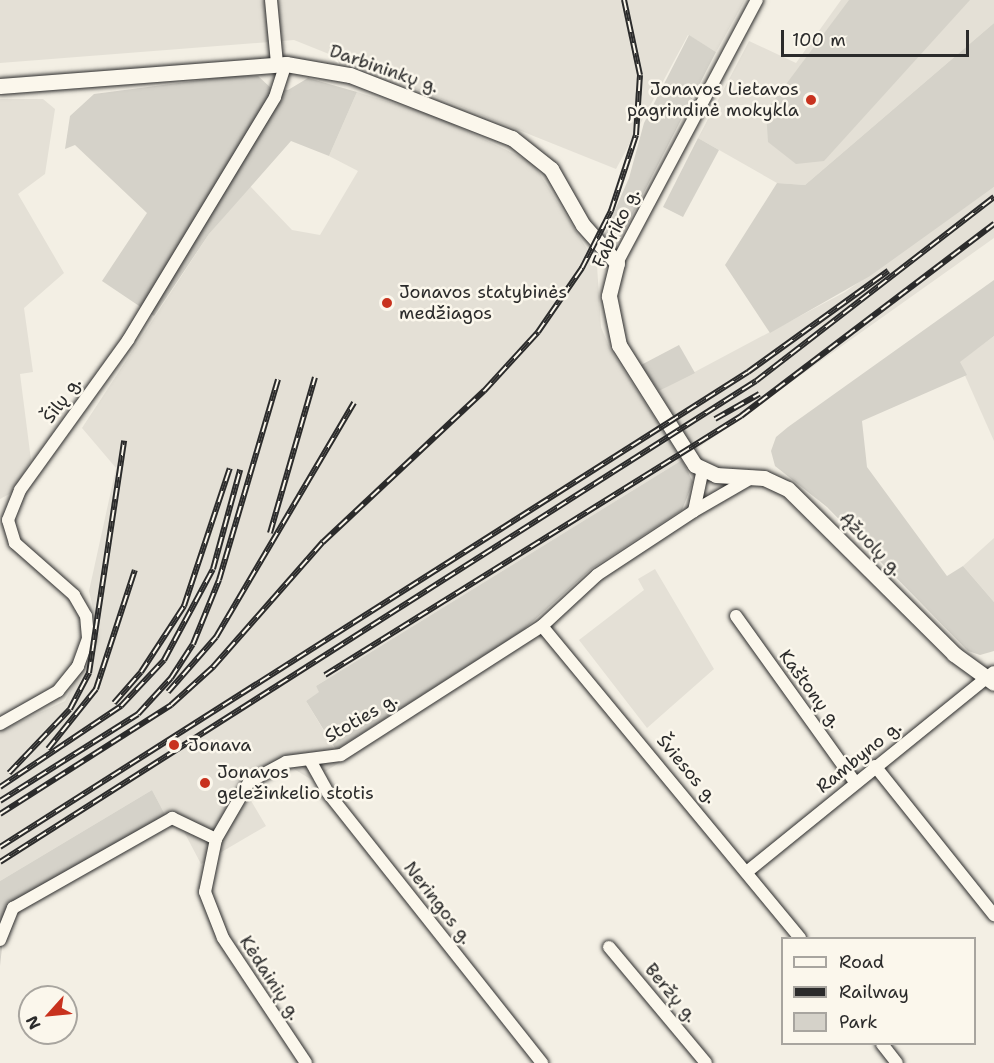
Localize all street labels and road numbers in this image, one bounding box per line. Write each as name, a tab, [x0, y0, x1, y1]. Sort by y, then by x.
street label: Darbininkų g.	[327, 40, 441, 98]
street label: Fabriko g.	[588, 185, 644, 271]
street label: Šilų g.	[38, 373, 86, 427]
street label: Ąžuolų g.	[835, 507, 907, 581]
street label: Kaštonų g.	[774, 645, 846, 733]
street label: Stoties g.	[321, 688, 401, 748]
street label: Rambyno g.	[812, 716, 906, 798]
street label: Šviesos g.	[652, 730, 722, 808]
street label: Neringos g.	[399, 857, 477, 949]
street label: Kėdainių g.	[235, 932, 305, 1024]
street label: Beržų g.	[640, 959, 702, 1027]

